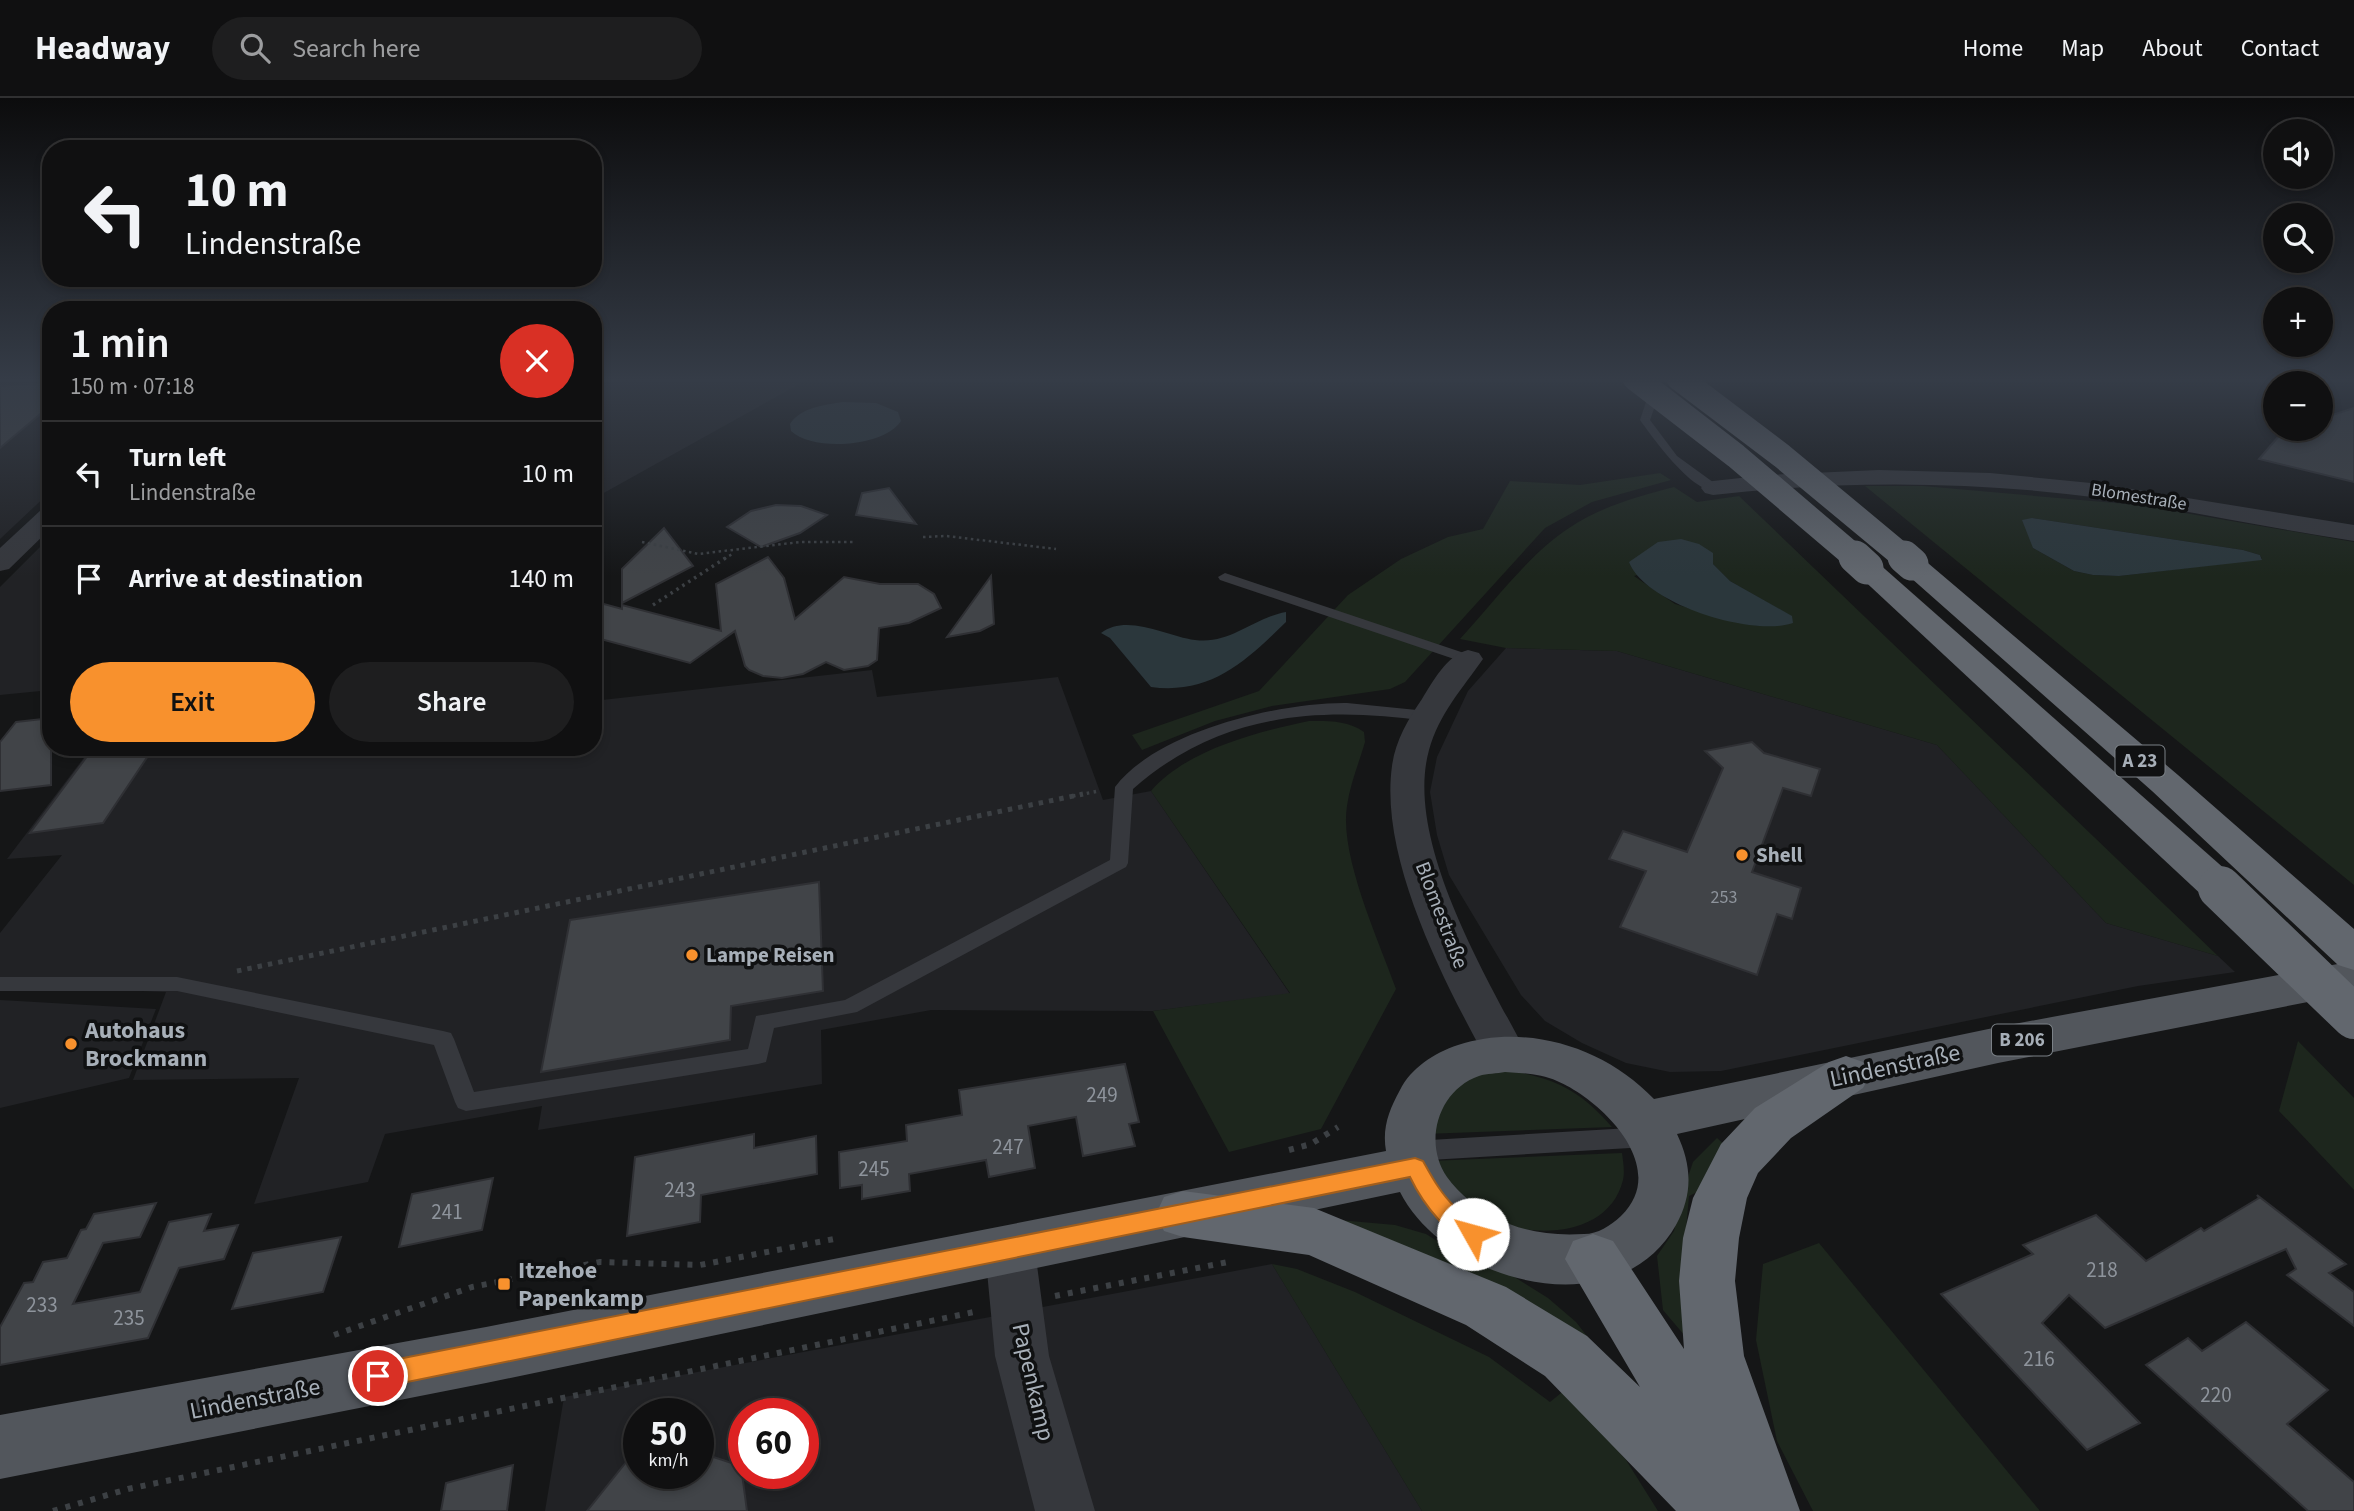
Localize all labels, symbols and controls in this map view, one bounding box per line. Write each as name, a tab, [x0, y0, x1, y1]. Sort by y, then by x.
search box	[212, 17, 702, 80]
text: Headway	[35, 25, 170, 72]
icon: search	[236, 29, 274, 67]
text: Search here	[292, 30, 420, 67]
text: Home	[1963, 31, 2023, 66]
text: Map	[2061, 31, 2104, 66]
text: About	[2142, 31, 2203, 66]
text: Contact	[2241, 31, 2319, 66]
map controls	[2263, 119, 2333, 441]
button: sound	[2263, 119, 2333, 189]
text: 10 m	[185, 156, 289, 226]
icon: left	[70, 168, 161, 259]
button: search	[2263, 203, 2333, 273]
text: Lindenstraße	[185, 221, 361, 267]
button: +	[2263, 287, 2333, 357]
text: 1 min	[70, 314, 170, 374]
button: close	[500, 324, 574, 398]
text: 150 m · 07:18	[70, 370, 194, 403]
button: −	[2263, 371, 2333, 441]
text: Turn left	[129, 439, 226, 476]
icon: left	[70, 455, 108, 493]
text: 10 m	[521, 455, 574, 492]
text: Lindenstraße	[129, 476, 256, 509]
street label: Blomestraße	[2090, 477, 2189, 517]
icon: arrive	[70, 560, 108, 598]
text: Arrive at destination	[129, 560, 363, 597]
text: 140 m	[508, 560, 574, 597]
button: Exit	[70, 662, 315, 742]
button: Share	[329, 662, 574, 742]
road number: A 23	[2116, 746, 2164, 776]
place label: Shell	[1756, 840, 1803, 870]
marker: Shell	[1734, 847, 1750, 863]
street label: Blomestraße	[1408, 857, 1476, 973]
house number: 253	[1711, 885, 1737, 910]
place label: Lampe Reisen	[706, 940, 835, 970]
marker: Lampe Reisen	[684, 947, 700, 963]
place label: Autohaus Brockmann	[84, 1013, 207, 1076]
road number: B 206	[1992, 1024, 2052, 1056]
street label: Lindenstraße	[1827, 1035, 1963, 1097]
marker: Autohaus Brockmann	[63, 1036, 79, 1052]
house number: 249	[1086, 1080, 1118, 1110]
house number: 247	[992, 1132, 1024, 1162]
house number: 245	[858, 1154, 890, 1184]
house number: 243	[664, 1175, 696, 1205]
house number: 241	[431, 1197, 463, 1227]
position arrow	[1436, 1197, 1510, 1271]
place label: Itzehoe Papenkamp	[518, 1253, 644, 1316]
house number: 218	[2086, 1255, 2118, 1285]
marker: Itzehoe Papenkamp	[496, 1276, 512, 1292]
house number: 233	[26, 1290, 58, 1320]
house number: 235	[113, 1303, 145, 1333]
street label: Papenkamp	[1002, 1320, 1064, 1444]
house number: 216	[2023, 1344, 2055, 1374]
pin	[348, 1346, 408, 1406]
icon: arrive	[359, 1357, 397, 1395]
street label: Lindenstraße	[187, 1369, 323, 1429]
house number: 220	[2200, 1380, 2232, 1410]
speed limit sign: 60	[728, 1398, 819, 1489]
text: 50	[650, 1409, 687, 1459]
text: km/h	[649, 1448, 688, 1473]

